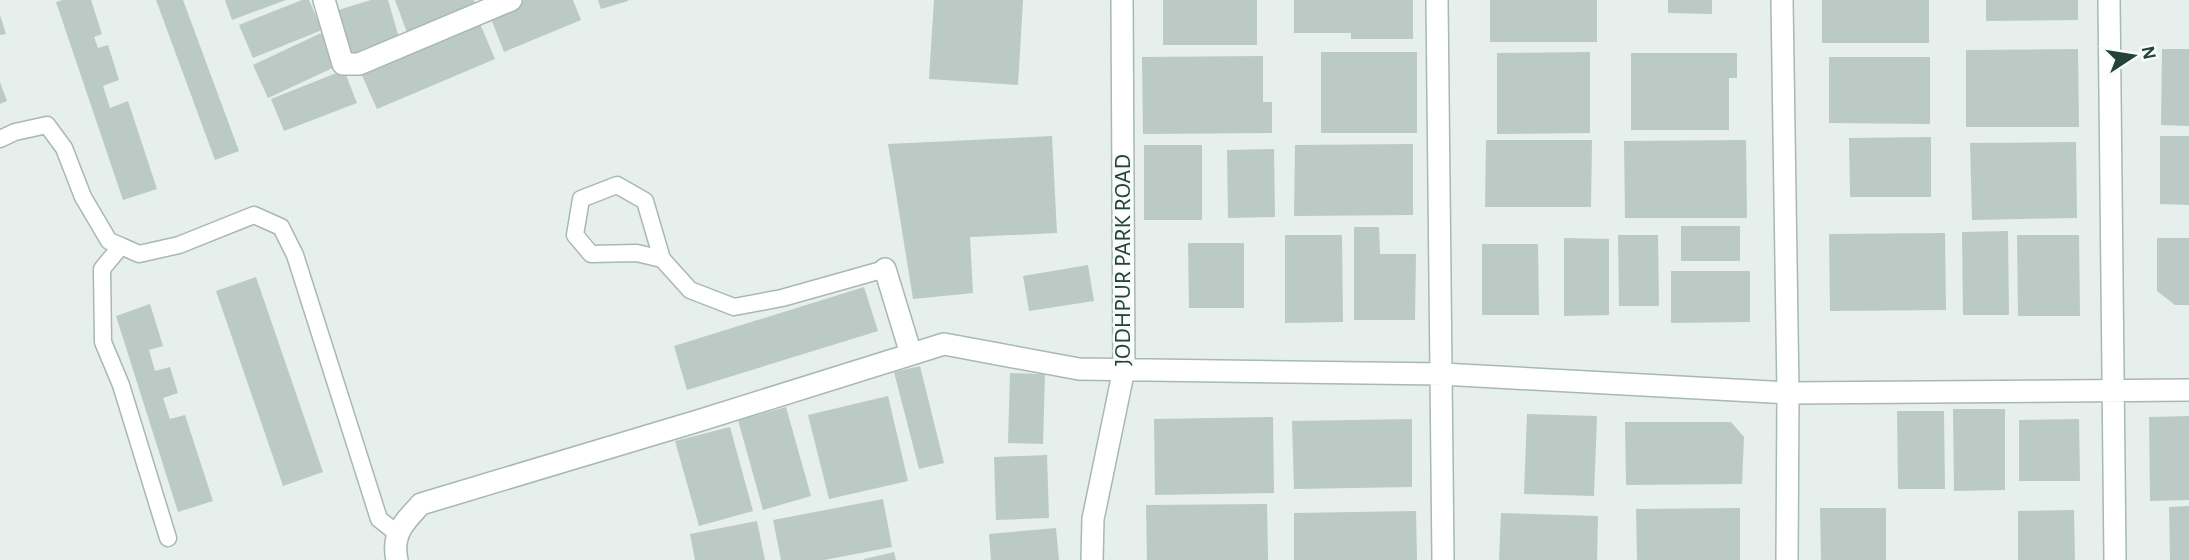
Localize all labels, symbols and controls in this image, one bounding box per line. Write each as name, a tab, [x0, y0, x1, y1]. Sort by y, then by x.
north arrow	[2098, 21, 2168, 91]
text: N	[2137, 44, 2159, 61]
street label: JODHPUR PARK ROAD	[1111, 154, 1135, 366]

